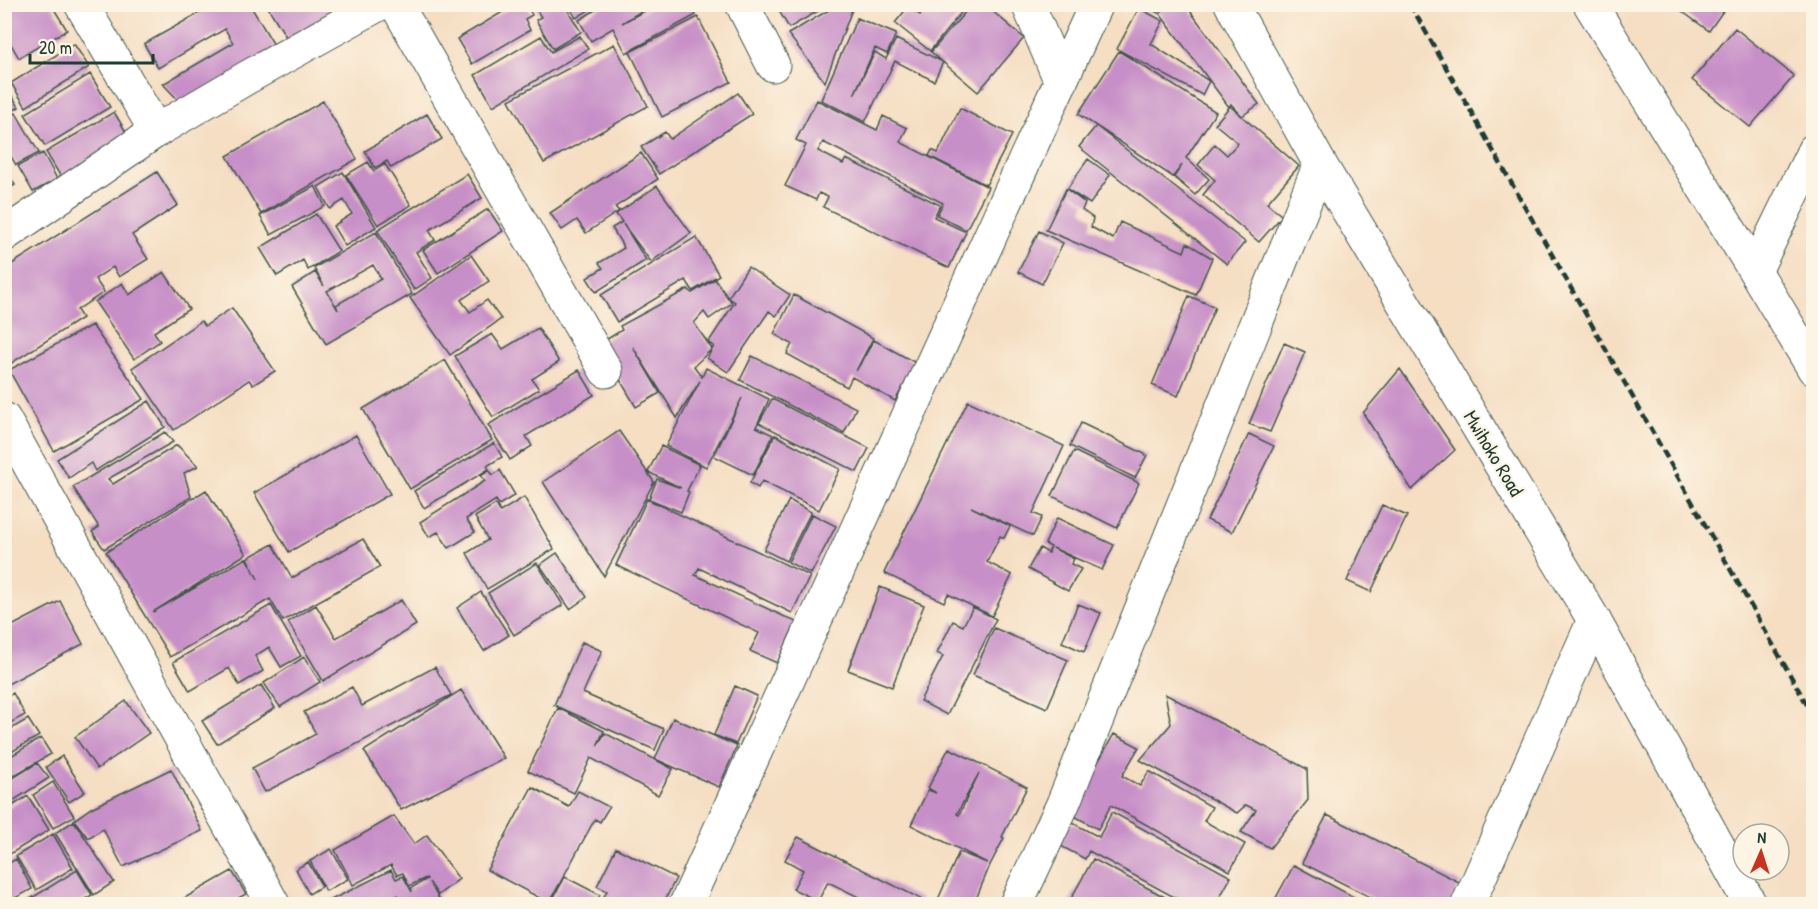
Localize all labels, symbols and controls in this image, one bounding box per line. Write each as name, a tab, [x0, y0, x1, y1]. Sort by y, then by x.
scale bar	[30, 27, 153, 65]
text: 20 m	[39, 35, 72, 60]
street label: Mwihoko Road	[1458, 405, 1530, 501]
north arrow	[1731, 822, 1791, 882]
text: N	[1757, 826, 1767, 848]

